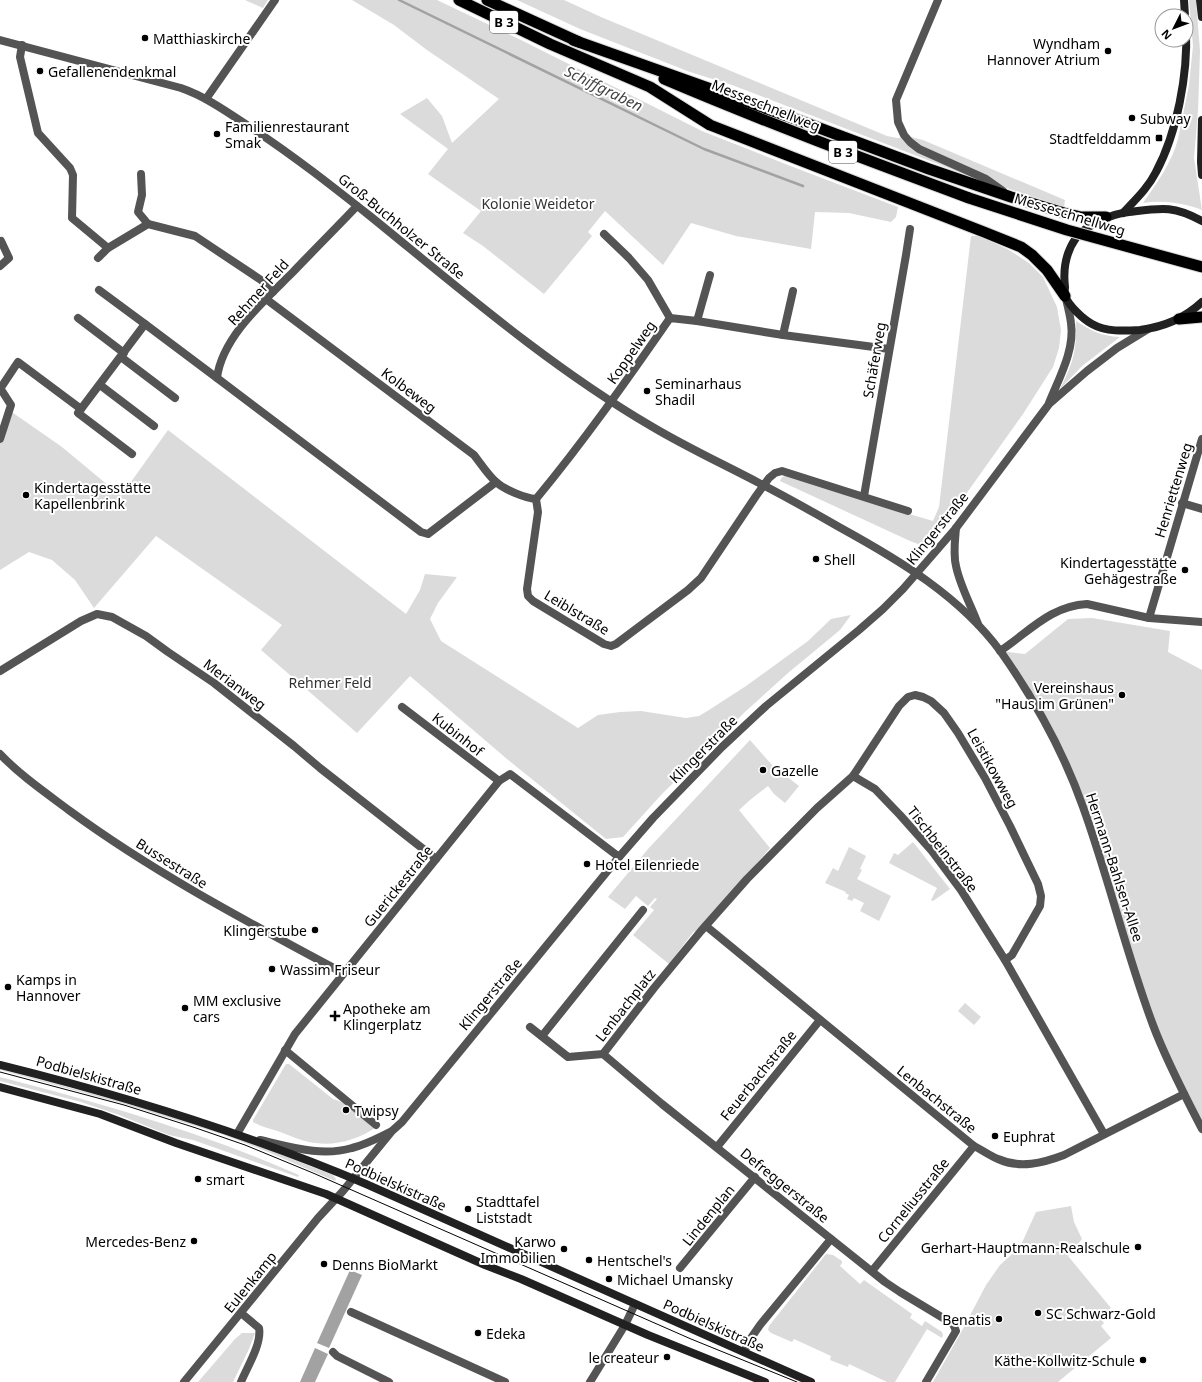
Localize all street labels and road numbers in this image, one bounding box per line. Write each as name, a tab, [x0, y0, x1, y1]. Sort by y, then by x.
road number: B 3	[490, 11, 518, 33]
street label: Messeschnellweg	[709, 75, 823, 135]
road number: B 3	[829, 141, 857, 163]
street label: Groß-Buchholzer Straße	[335, 169, 469, 283]
street label: Messeschnellweg	[1012, 188, 1128, 240]
street label: Rehmer Feld	[223, 255, 293, 329]
street label: Koppelweg	[602, 316, 660, 388]
street label: Schäferweg	[858, 320, 890, 400]
street label: Kolbeweg	[378, 363, 440, 417]
street label: Henriettenweg	[1150, 440, 1196, 540]
street label: Klingerstraße	[902, 487, 972, 568]
street label: Leiblstraße	[541, 585, 613, 639]
street label: Merianweg	[200, 654, 270, 714]
street label: Kubinhof	[428, 708, 488, 761]
street label: Klingerstraße	[665, 711, 741, 787]
street label: Leistikowweg	[963, 725, 1023, 811]
street label: Hermann-Bahlsen-Allee	[1082, 790, 1148, 944]
street label: Tischbeinstraße	[903, 802, 983, 896]
street label: Bussestraße	[133, 834, 211, 893]
street label: Guerickestraße	[359, 841, 437, 931]
street label: Klingerstraße	[454, 954, 526, 1034]
street label: Lenbachplatz	[591, 964, 660, 1045]
street label: Feuerbachstraße	[716, 1026, 800, 1124]
street label: Podbielskistraße	[34, 1051, 144, 1099]
street label: Lenbachstraße	[893, 1061, 981, 1137]
street label: Defreggerstraße	[737, 1143, 833, 1227]
street label: Podbielskistraße	[342, 1153, 450, 1215]
street label: Corneliusstraße	[873, 1154, 953, 1246]
street label: Lindenplan	[677, 1180, 739, 1250]
street label: Eulenkamp	[219, 1247, 281, 1317]
street label: Podbielskistraße	[660, 1294, 768, 1356]

